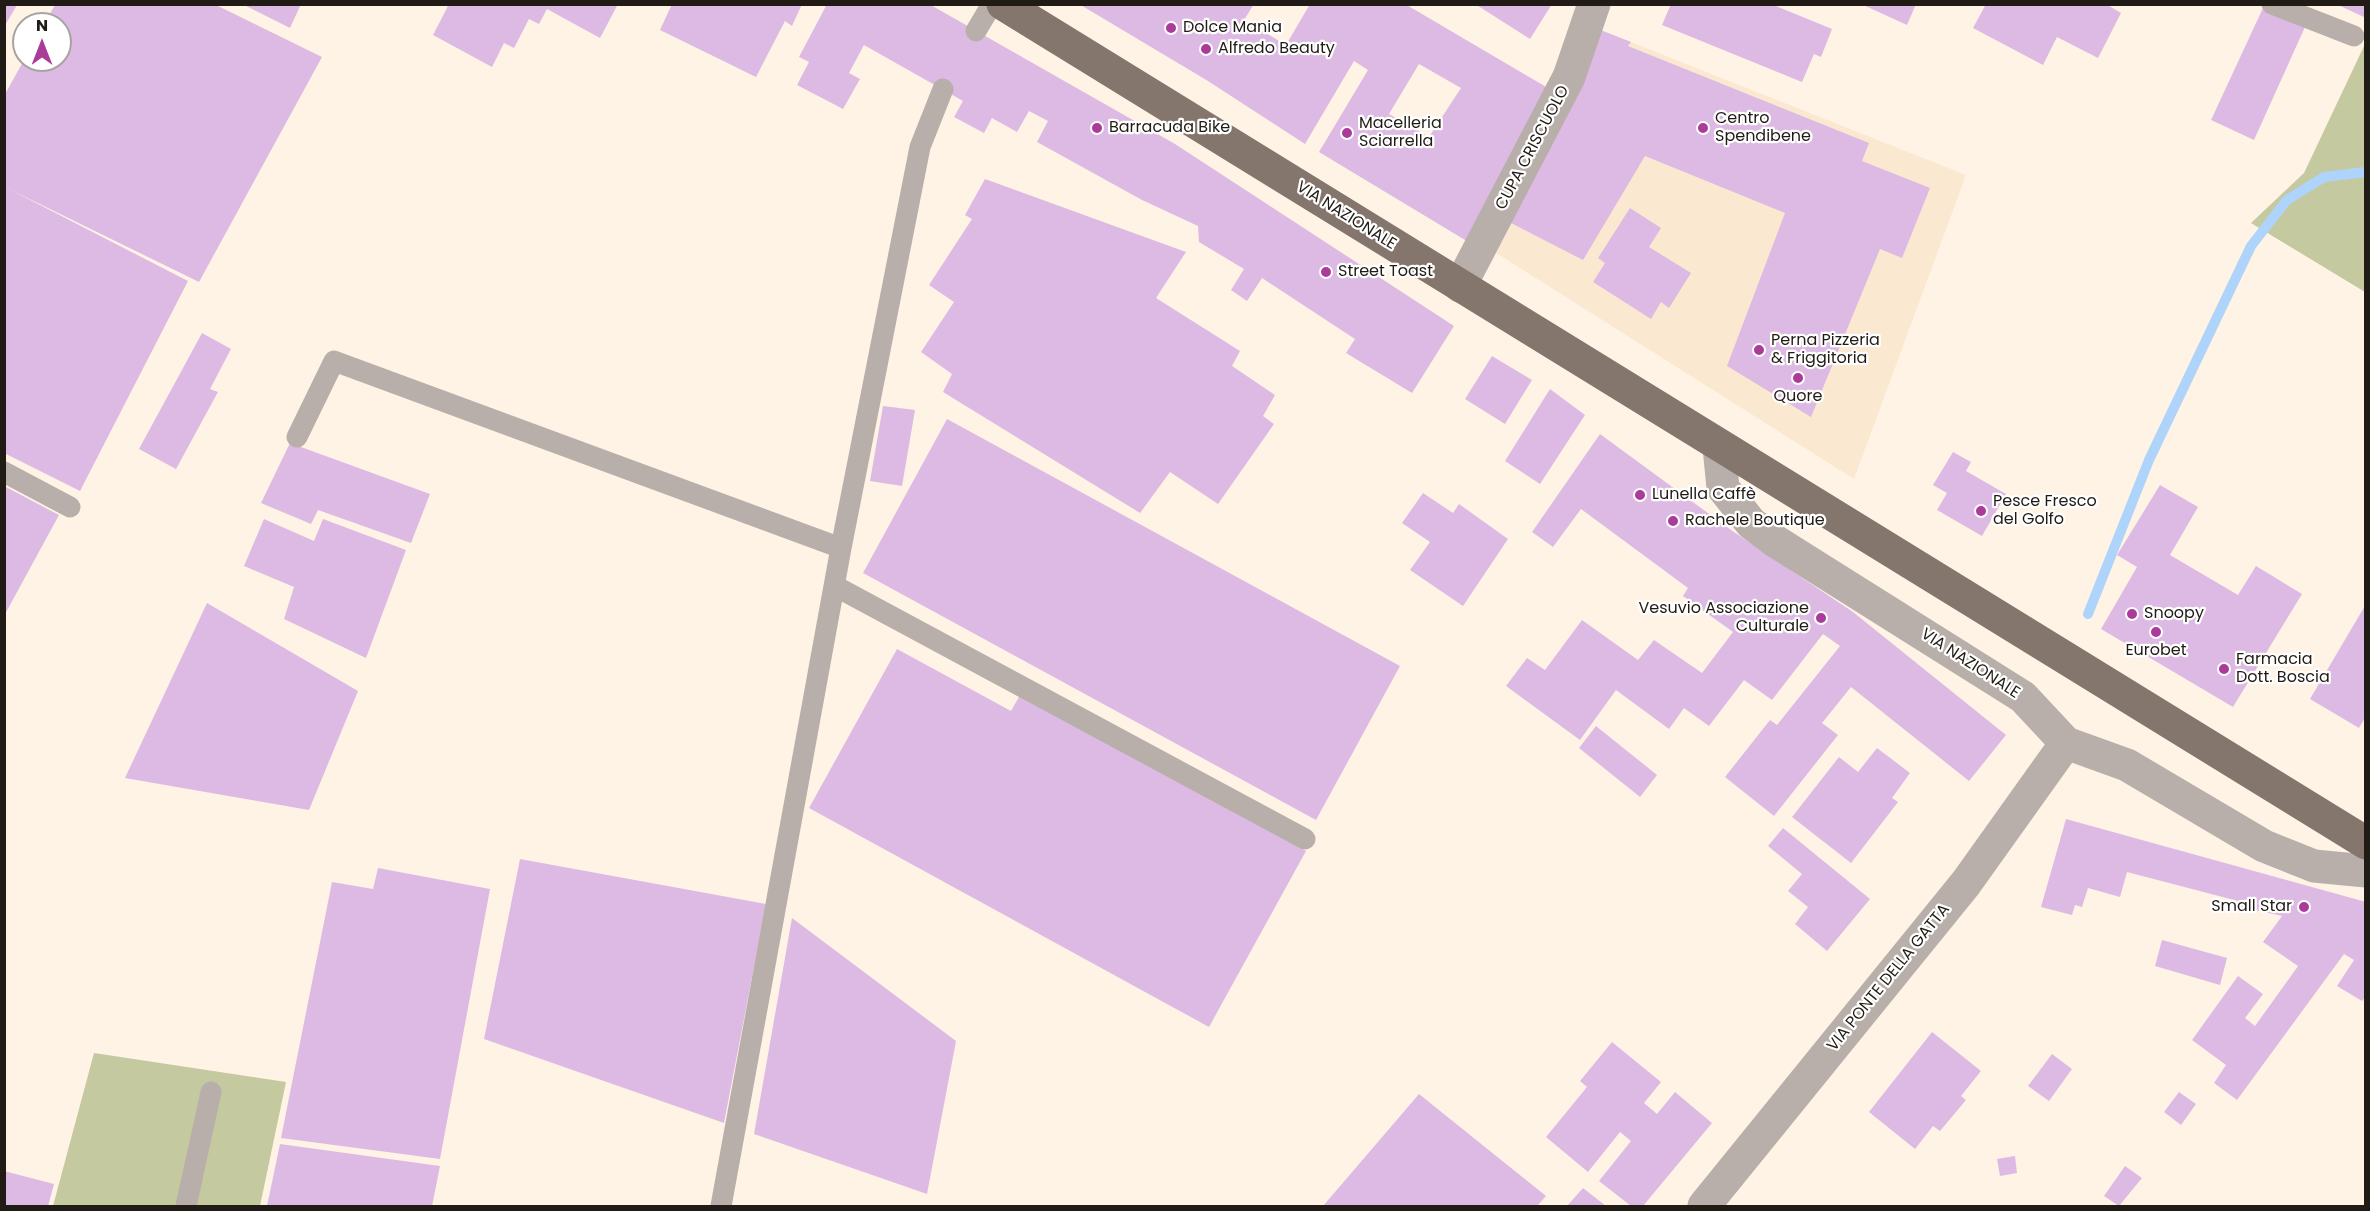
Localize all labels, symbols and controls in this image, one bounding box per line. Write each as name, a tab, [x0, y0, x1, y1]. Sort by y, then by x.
north arrow	[12, 12, 72, 72]
text: N	[36, 14, 48, 37]
place label: Dolce Mania	[1183, 18, 1282, 38]
marker: Dolce Mania	[1164, 21, 1178, 35]
place label: Alfredo Beauty	[1218, 39, 1335, 59]
marker: Alfredo Beauty	[1199, 42, 1213, 56]
street label: CUPA CRISCUOLO	[1492, 83, 1574, 213]
place label: Centro Spendibene	[1715, 109, 1811, 147]
place label: Macelleria Sciarrella	[1359, 114, 1442, 152]
place label: Barracuda Bike	[1109, 118, 1230, 138]
marker: Barracuda Bike	[1090, 121, 1104, 135]
marker: Centro Spendibene	[1696, 121, 1710, 135]
marker: Macelleria Sciarrella	[1340, 126, 1354, 140]
street label: VIA NAZIONALE	[1293, 178, 1399, 254]
place label: Street Toast	[1338, 262, 1433, 282]
marker: Street Toast	[1319, 265, 1333, 279]
place label: Perna Pizzeria & Friggitoria	[1771, 331, 1880, 369]
marker: Perna Pizzeria & Friggitoria	[1752, 343, 1766, 357]
marker: Quore	[1791, 371, 1805, 385]
place label: Quore	[1774, 387, 1822, 407]
place label: Lunella Caffè	[1652, 485, 1756, 505]
marker: Lunella Caffè	[1633, 488, 1647, 502]
place label: Pesce Fresco del Golfo	[1993, 492, 2097, 530]
marker: Pesce Fresco del Golfo	[1974, 504, 1988, 518]
place label: Rachele Boutique	[1685, 511, 1825, 531]
marker: Rachele Boutique	[1666, 514, 1680, 528]
place label: Vesuvio Associazione Culturale	[1638, 599, 1809, 637]
place label: Snoopy	[2144, 604, 2204, 624]
marker: Snoopy	[2125, 607, 2139, 621]
marker: Vesuvio Associazione Culturale	[1814, 611, 1828, 625]
street label: VIA NAZIONALE	[1917, 625, 2023, 703]
marker: Eurobet	[2149, 625, 2163, 639]
place label: Eurobet	[2125, 641, 2187, 661]
place label: Farmacia Dott. Boscia	[2236, 650, 2330, 688]
marker: Farmacia Dott. Boscia	[2217, 662, 2231, 676]
place label: Small Star	[2211, 897, 2292, 917]
marker: Small Star	[2297, 900, 2311, 914]
street label: VIA PONTE DELLA GATTA	[1824, 901, 1954, 1055]

